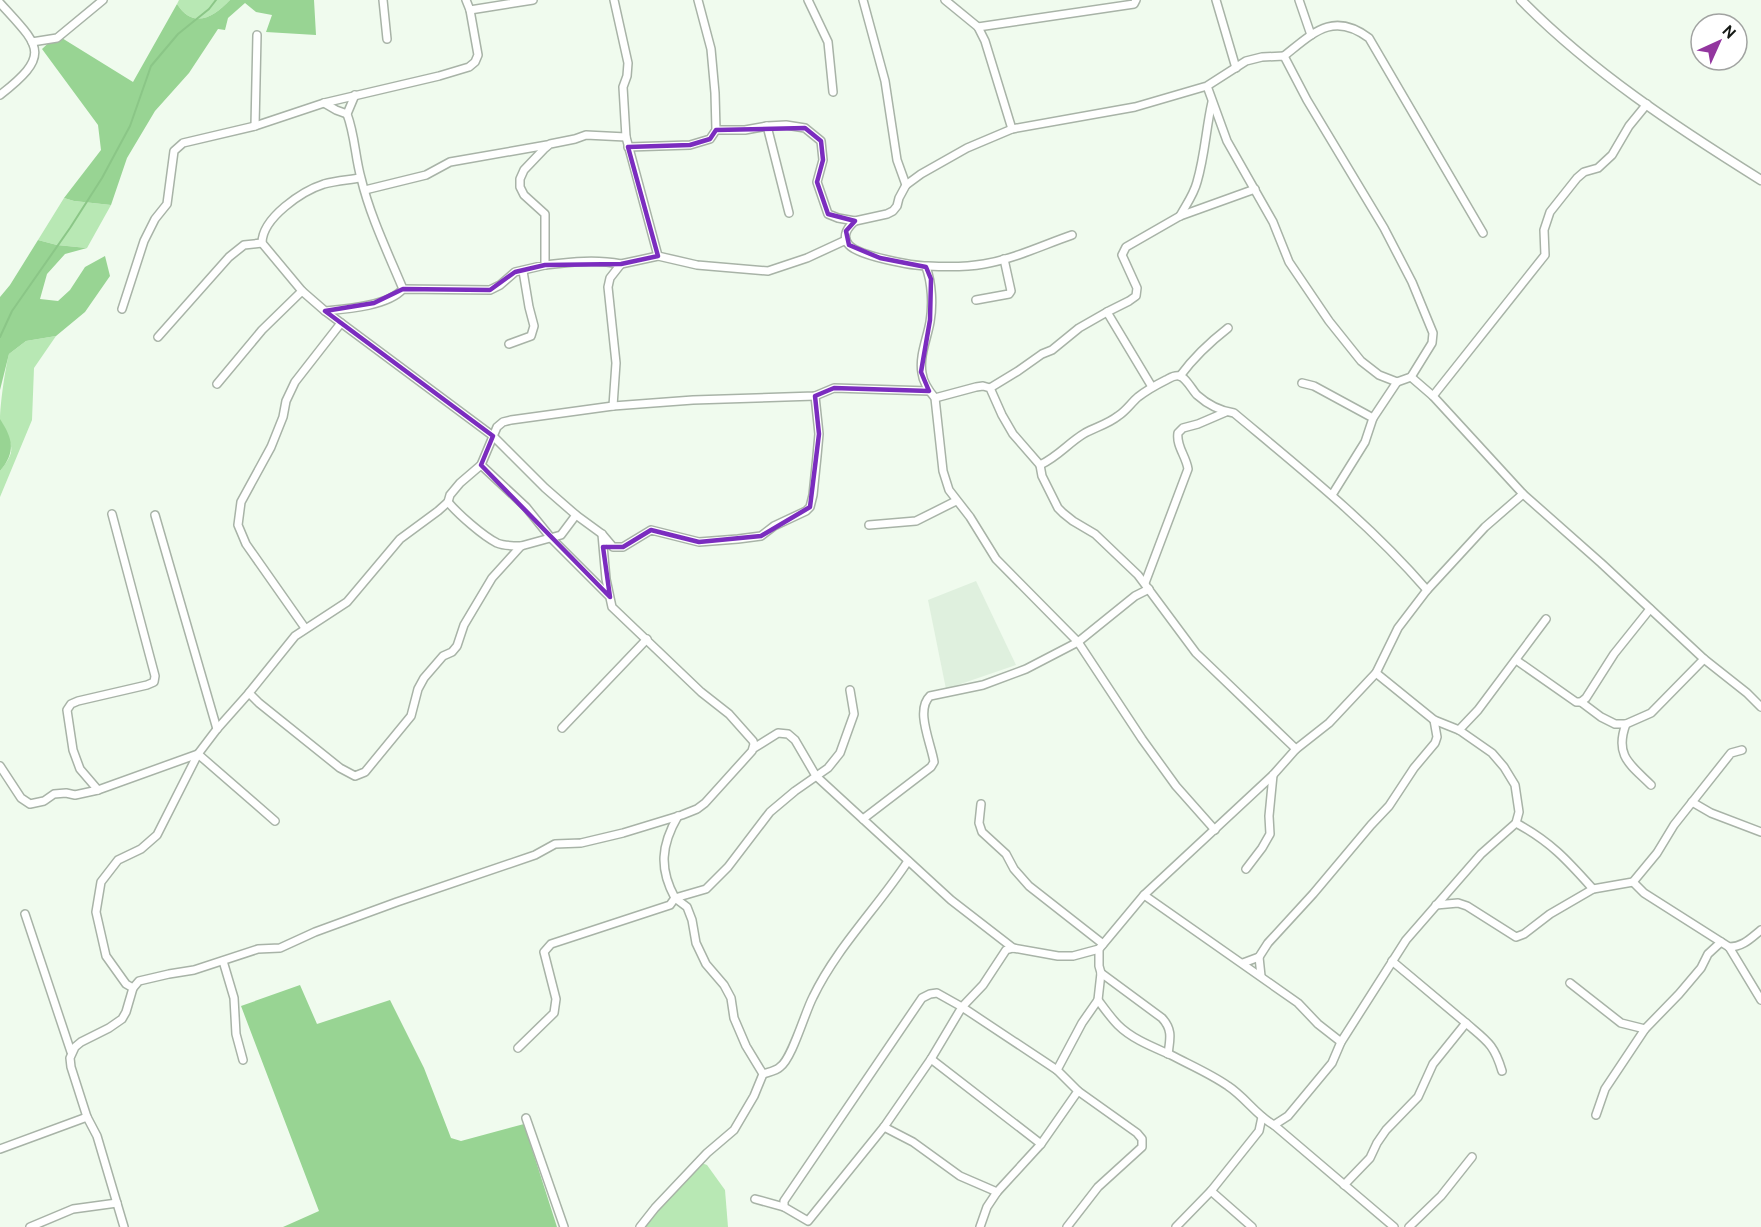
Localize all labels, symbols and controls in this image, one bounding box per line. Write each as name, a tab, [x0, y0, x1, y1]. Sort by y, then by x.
north arrow	[1689, 12, 1749, 72]
text: N	[1719, 21, 1740, 42]

